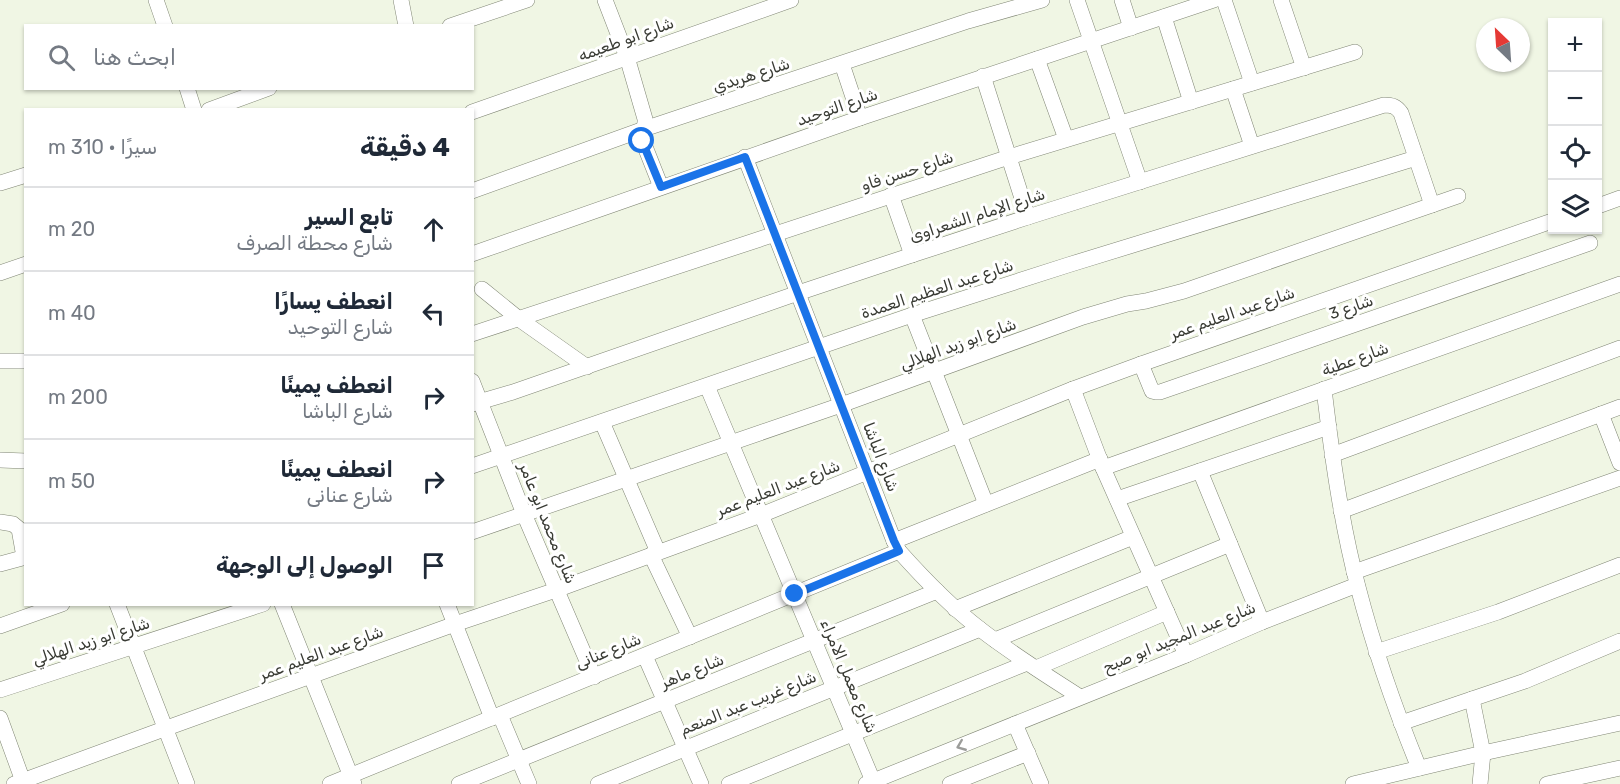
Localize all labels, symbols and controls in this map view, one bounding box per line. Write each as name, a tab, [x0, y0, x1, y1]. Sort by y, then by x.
street label: شارع ابو طعيمه	[576, 13, 677, 67]
north arrow	[1476, 18, 1530, 72]
map controls	[1548, 18, 1602, 234]
button: +	[1548, 18, 1602, 72]
search box	[24, 24, 474, 90]
icon: search	[45, 41, 78, 74]
text: ابحث هنا	[93, 44, 176, 71]
street label: شارع هريدي	[710, 54, 793, 98]
button: −	[1548, 72, 1602, 126]
street label: شارع التوحيد	[794, 84, 881, 132]
button: locate	[1548, 126, 1602, 180]
route start	[628, 127, 654, 153]
text: 4 دقيقة	[360, 132, 450, 163]
text: سيرًا · 310 m	[48, 135, 157, 159]
street label: شارع حسن فاو	[859, 147, 956, 197]
button: layers	[1548, 180, 1602, 234]
street label: شارع الإمام الشعراوى	[907, 184, 1048, 248]
text: تابع السير	[305, 204, 393, 231]
icon: ahead	[417, 213, 450, 246]
text: 20 m	[48, 217, 95, 241]
text: شارع محطة الصرف	[236, 231, 393, 255]
street label: شارع عبد العظيم العمدة	[858, 255, 1016, 325]
street label: شارع عبد العليم عمر	[1166, 283, 1298, 346]
text: انعطف يسارًا	[274, 288, 393, 315]
street label: شارع 3	[1326, 291, 1376, 325]
icon: left	[417, 297, 450, 330]
text: 40 m	[48, 301, 96, 325]
street label: شارع ابو زيد الهلالي	[897, 314, 1020, 377]
text: شارع التوحيد	[288, 315, 393, 339]
street label: شارع عطية	[1319, 338, 1392, 382]
text: انعطف يمينًا	[280, 372, 393, 399]
icon: right	[417, 381, 450, 414]
text: 200 m	[48, 385, 108, 409]
text: شارع الباشا	[302, 399, 393, 423]
street label: شارع الباشا	[857, 420, 903, 495]
text: انعطف يمينًا	[280, 456, 393, 483]
street label: شارع عبد العليم عمر	[713, 456, 843, 523]
street label: شارع محمد ابو عامر	[513, 459, 581, 587]
icon: right	[417, 465, 450, 498]
text: 50 m	[48, 469, 95, 493]
text: شارع عنانى	[306, 483, 393, 507]
icon: arrive	[417, 549, 450, 582]
text: الوصول إلى الوجهة	[216, 552, 393, 579]
route end	[781, 580, 807, 606]
street label: شارع عبد المجيد ابو صبح	[1100, 598, 1259, 678]
street label: شارع ابو زيد الهلالي	[30, 613, 153, 672]
street label: شارع معمل الامراء	[815, 616, 882, 737]
street label: شارع عبد العليم عمر	[255, 622, 386, 687]
street label: شارع عنانى	[572, 629, 644, 675]
street label: شارع ماهر	[657, 650, 727, 695]
street label: شارع غريب عبد المنعم	[677, 667, 820, 741]
one-way arrow	[956, 739, 967, 751]

